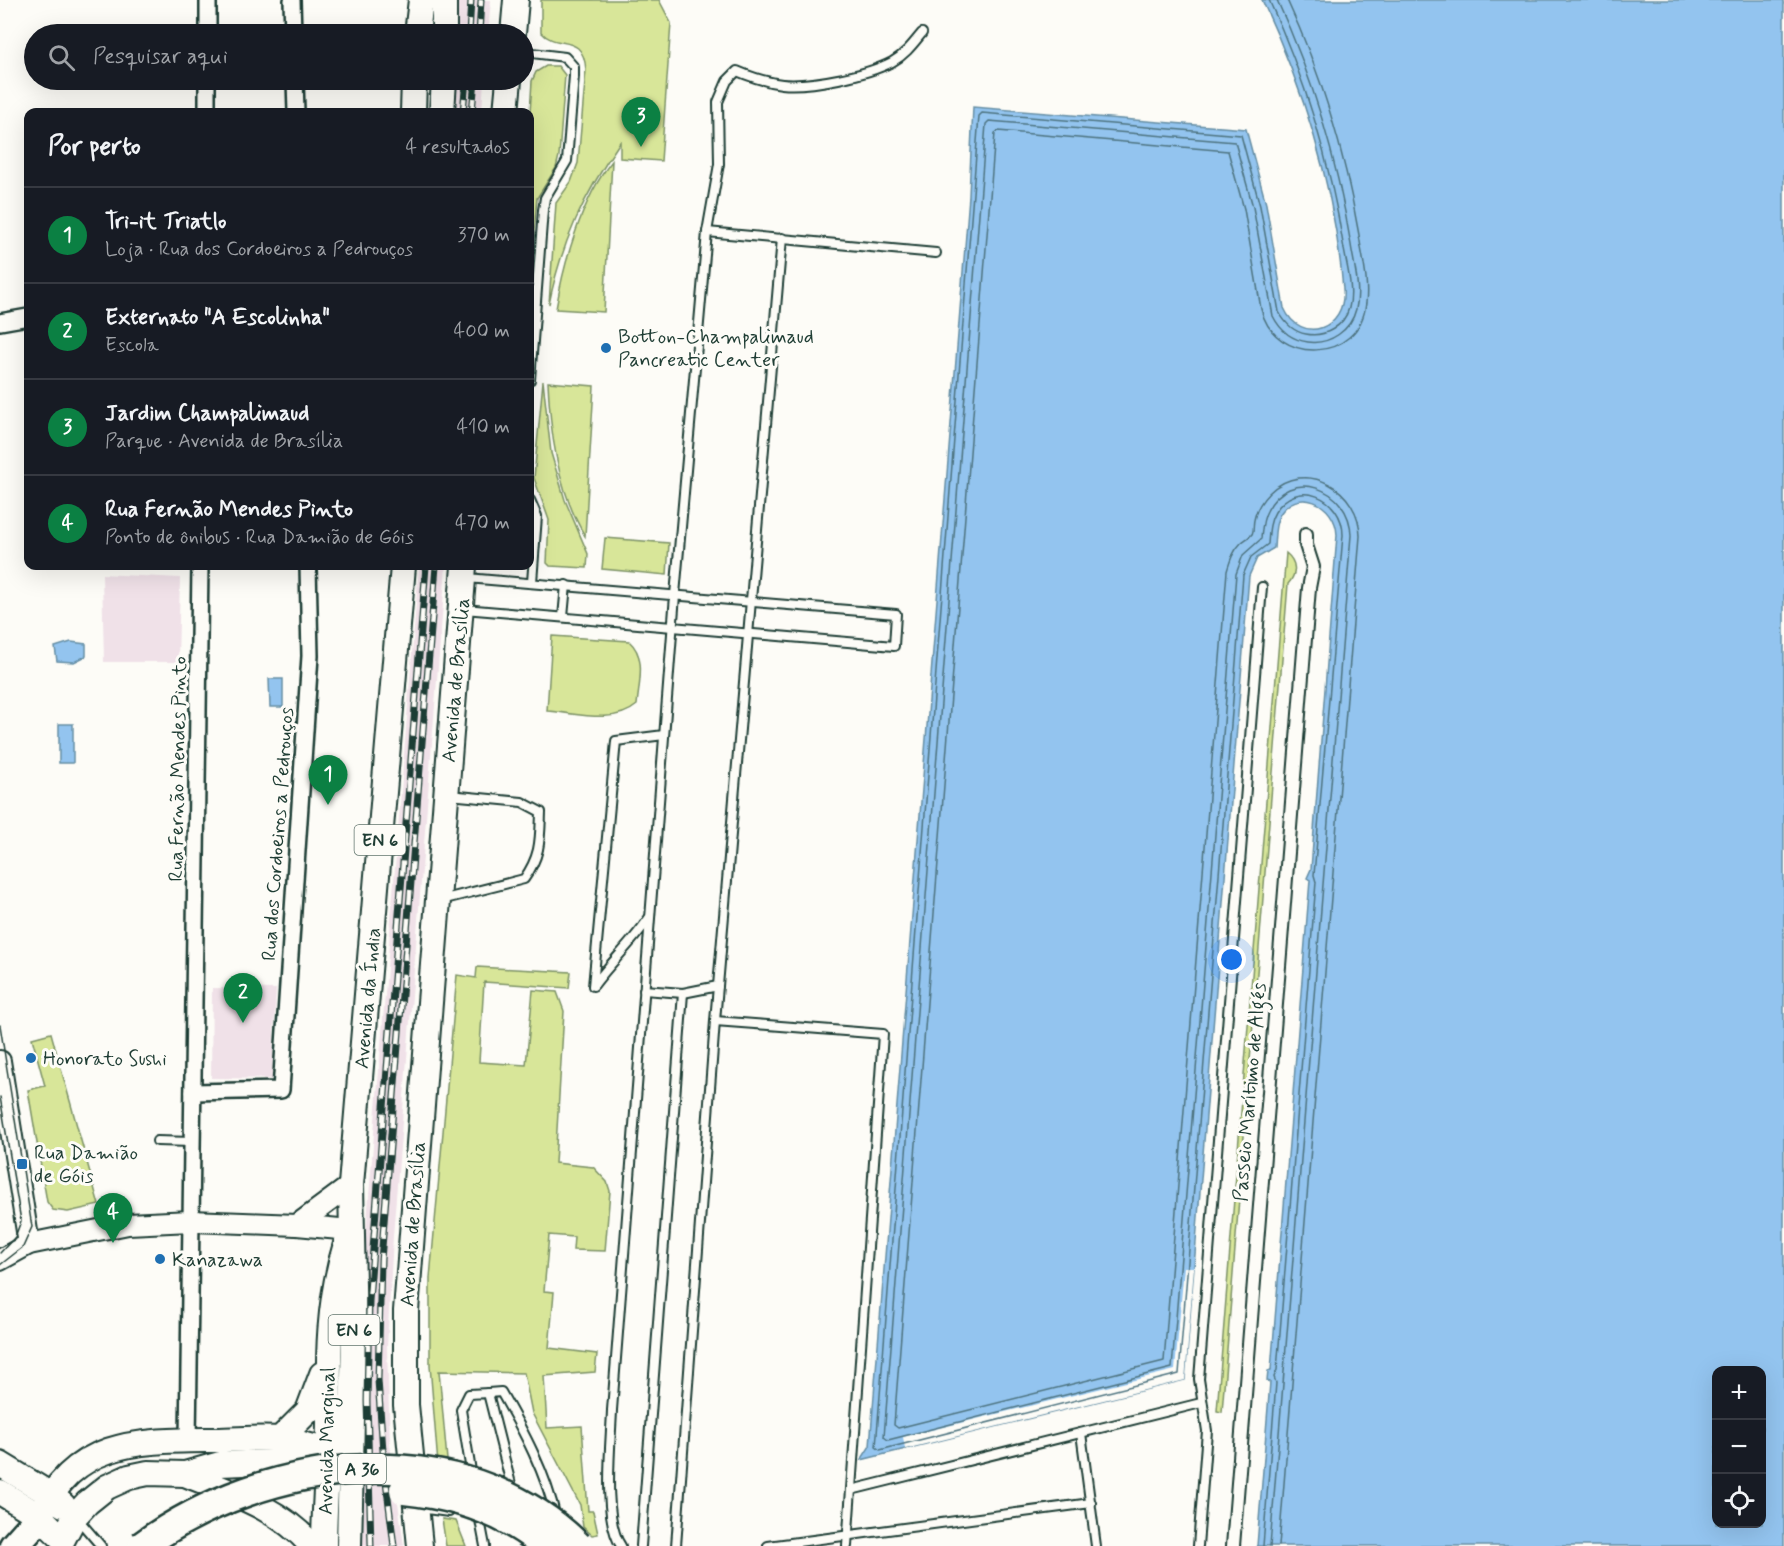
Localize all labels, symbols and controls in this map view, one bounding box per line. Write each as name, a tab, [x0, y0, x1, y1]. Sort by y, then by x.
search box	[24, 24, 534, 90]
icon: search	[45, 41, 78, 74]
text: Pesquisar aqui	[93, 43, 228, 71]
pin: 3	[622, 98, 660, 147]
text: Por perto	[48, 130, 141, 164]
text: 4 resultados	[406, 134, 510, 161]
text: Tri-it Triatlo	[105, 208, 227, 236]
text: 1	[63, 222, 72, 249]
text: 370 m	[458, 222, 510, 249]
text: Loja · Rua dos Cordoeiros a Pedrouços	[105, 236, 413, 263]
text: Externato "A Escolinha"	[105, 304, 330, 332]
text: 2	[63, 318, 72, 345]
text: 400 m	[454, 318, 510, 345]
place label: Botton-Champalimaud Pancreatic Center	[618, 324, 814, 374]
text: Escola	[105, 332, 159, 359]
marker: Botton-Champalimaud Pancreatic Center	[599, 341, 613, 355]
text: Jardim Champalimaud	[105, 400, 309, 428]
text: 3	[63, 414, 72, 441]
text: 410 m	[456, 414, 510, 441]
text: Parque · Avenida de Brasília	[105, 428, 343, 455]
text: Rua Fernão Mendes Pinto	[105, 496, 353, 524]
text: 4	[62, 510, 73, 537]
text: 470 m	[455, 510, 510, 537]
text: Ponto de ônibus · Rua Damião de Góis	[105, 524, 414, 551]
street label: Avenida de Brasília	[436, 597, 477, 764]
street label: Rua Fernão Mendes Pinto	[163, 656, 194, 882]
street label: Rua dos Cordoeiros a Pedrouços	[256, 706, 301, 962]
pin: 1	[308, 756, 348, 805]
road number: EN 6	[354, 825, 406, 855]
street label: Avenida da Índia	[349, 926, 388, 1070]
your location	[1217, 945, 1246, 974]
pin: 2	[224, 974, 262, 1023]
street label: Passeio Marítimo de Algés	[1227, 981, 1276, 1203]
place label: Honorato Sushi	[43, 1046, 167, 1073]
marker: Honorato Sushi	[24, 1051, 38, 1065]
place label: Rua Damião de Góis	[34, 1140, 138, 1190]
street label: Avenida de Brasília	[394, 1141, 433, 1308]
marker: Rua Damião de Góis	[15, 1157, 29, 1171]
pin: 4	[94, 1194, 132, 1243]
place label: Kanazawa	[172, 1247, 263, 1274]
marker: Kanazawa	[153, 1252, 167, 1266]
road number: EN 6	[328, 1315, 380, 1345]
map controls	[1712, 1366, 1766, 1528]
button: +	[1712, 1366, 1766, 1420]
street label: Avenida Marginal	[313, 1367, 343, 1515]
button: −	[1712, 1420, 1766, 1474]
road number: A 36	[338, 1454, 386, 1484]
button: locate	[1712, 1474, 1766, 1528]

